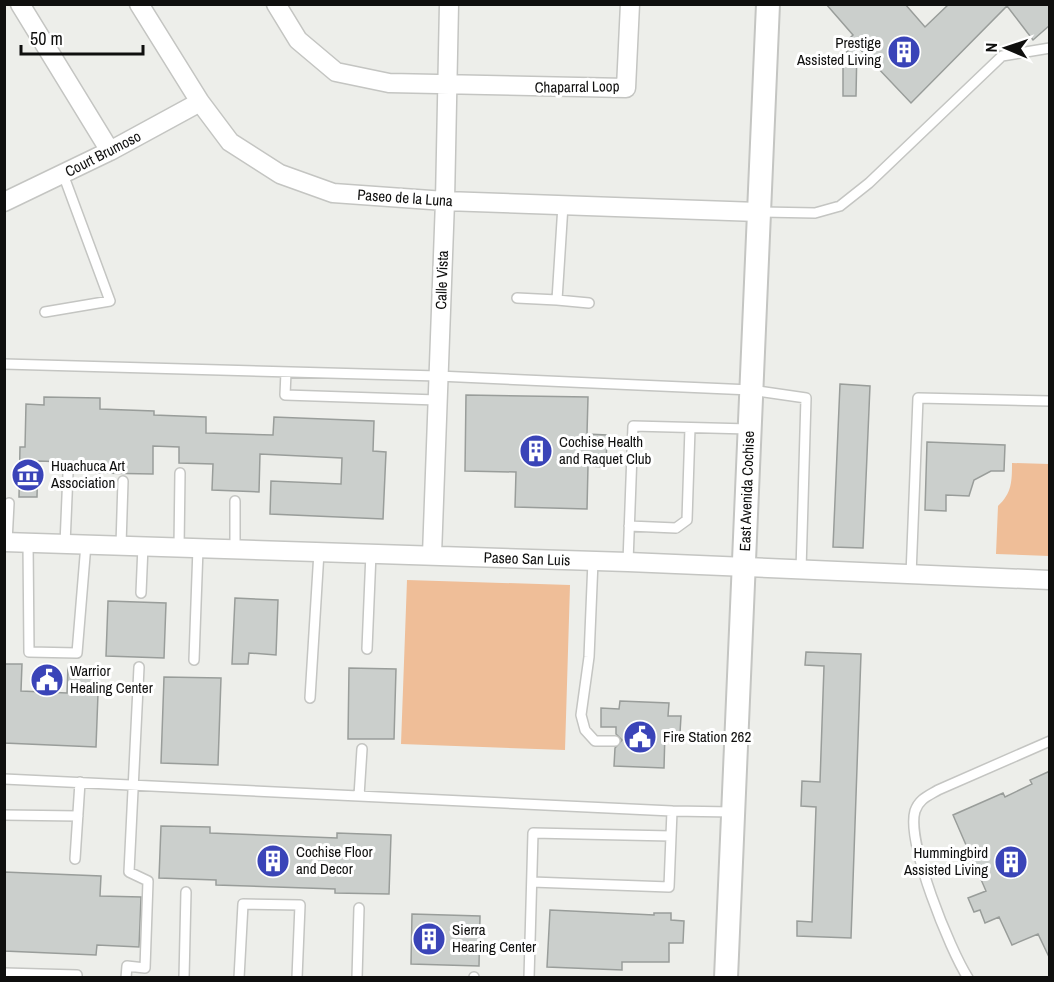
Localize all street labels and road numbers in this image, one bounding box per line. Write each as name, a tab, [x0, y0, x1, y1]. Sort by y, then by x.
street label: Chaparral Loop	[534, 75, 620, 98]
street label: Court Brumoso	[61, 125, 145, 182]
street label: Paseo de la Luna	[357, 184, 454, 211]
street label: Calle Vista	[430, 250, 453, 310]
street label: East Avenida Cochise	[734, 430, 759, 552]
street label: Paseo San Luis	[483, 546, 571, 571]

